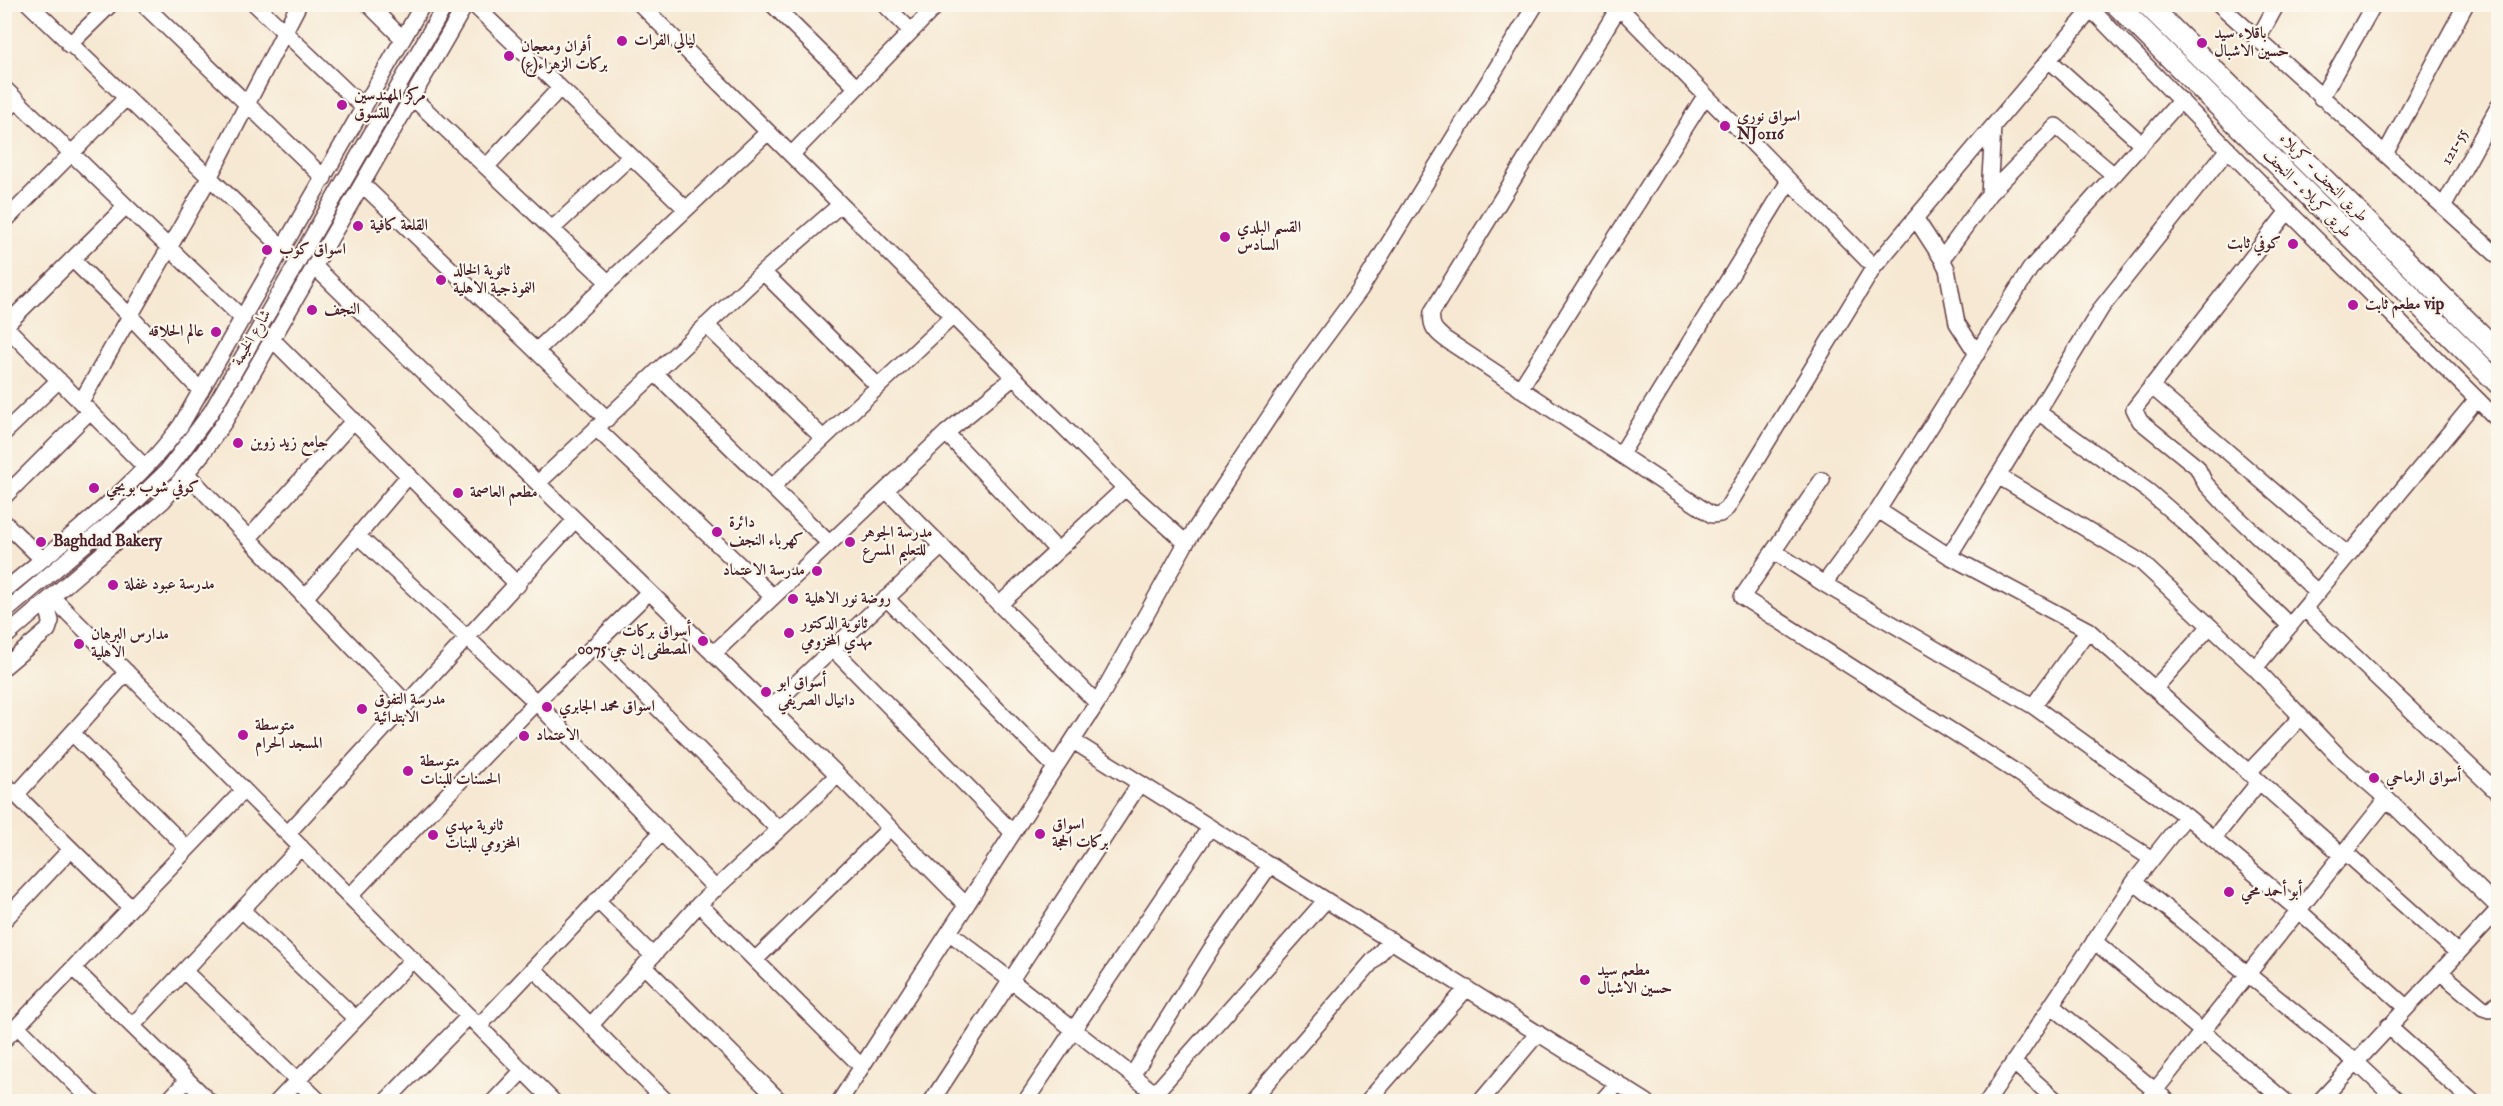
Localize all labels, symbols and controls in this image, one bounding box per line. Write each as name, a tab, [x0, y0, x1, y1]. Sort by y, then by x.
place label: باقلاء سيد حسين الاشبال	[2214, 24, 2289, 62]
place label: ليالي الفرات	[634, 31, 696, 53]
place label: أفران ومعجان بركات الزهراء(ع)	[521, 34, 608, 77]
marker: ليالي الفرات	[615, 34, 629, 48]
marker: باقلاء سيد حسين الاشبال	[2195, 36, 2209, 50]
marker: أفران ومعجان بركات الزهراء(ع)	[502, 49, 516, 63]
place label: مركز المهندسين للتسوق	[354, 86, 426, 124]
marker: مركز المهندسين للتسوق	[335, 98, 349, 112]
place label: اسواق نوري NJ0116	[1736, 107, 1800, 145]
marker: اسواق نوري NJ0116	[1718, 119, 1732, 133]
street label: 121-55	[2437, 125, 2473, 169]
street label: طريق النجف - کربلاء	[2274, 129, 2372, 227]
street label: طريق کربلاء - النجف	[2258, 145, 2356, 243]
place label: القلعة كافية	[370, 216, 428, 236]
place label: القسم البلدي السادس	[1237, 218, 1301, 256]
marker: القلعة كافية	[351, 219, 365, 233]
marker: القسم البلدي السادس	[1218, 230, 1232, 244]
place label: كوفي ثابت	[2227, 234, 2281, 256]
marker: كوفي ثابت	[2286, 237, 2300, 251]
place label: اسواق كوب	[279, 240, 346, 260]
marker: اسواق كوب	[260, 243, 274, 257]
place label: ثانوية الخالد النموذجية الاهلية	[453, 261, 535, 299]
marker: ثانوية الخالد النموذجية الاهلية	[434, 273, 448, 287]
place label: مطعم ثابت vip	[2365, 295, 2445, 318]
marker: مطعم ثابت vip	[2346, 298, 2360, 312]
place label: النجف	[324, 300, 360, 320]
marker: النجف	[305, 303, 319, 317]
street label: شارع الخيمة	[228, 306, 278, 371]
place label: عالم الحلاقه	[148, 322, 204, 345]
marker: عالم الحلاقه	[209, 325, 223, 339]
place label: جامع زيد زوين	[250, 433, 328, 457]
marker: جامع زيد زوين	[231, 436, 245, 450]
place label: كوفي شوب بوبجي	[106, 478, 199, 501]
marker: كوفي شوب بوبجي	[87, 481, 101, 495]
place label: مطعم العاصمة	[470, 483, 538, 506]
marker: مطعم العاصمة	[451, 486, 465, 500]
place label: دائرة كهرباء النجف	[729, 513, 804, 551]
place label: مدرسة الجوهر للتعليم المسرع	[860, 523, 933, 566]
marker: دائرة كهرباء النجف	[710, 525, 724, 539]
place label: Baghdad Bakery	[53, 532, 163, 552]
marker: Baghdad Bakery	[34, 535, 48, 549]
marker: مدرسة الجوهر للتعليم المسرع	[843, 535, 857, 549]
place label: مدرسة الاعتماد	[723, 561, 805, 581]
marker: مدرسة الاعتماد	[810, 564, 824, 578]
place label: مدرسة عبود غفلة	[124, 575, 215, 595]
marker: مدرسة عبود غفلة	[106, 578, 120, 592]
place label: روضة نور الاهلية	[805, 589, 892, 609]
marker: روضة نور الاهلية	[786, 592, 800, 606]
place label: ثانوية الدكتور مهدي المخزومي	[799, 614, 872, 654]
place label: أسواق بركات المصطفی إن جي 0075	[577, 619, 691, 662]
place label: مدارس البرهان الاهلية	[91, 625, 169, 663]
marker: ثانوية الدكتور مهدي المخزومي	[782, 626, 796, 640]
marker: أسواق بركات المصطفی إن جي 0075	[696, 634, 710, 648]
marker: مدارس البرهان الاهلية	[72, 637, 86, 651]
place label: أسواق ابو دانيال الصريفي	[776, 670, 855, 715]
marker: أسواق ابو دانيال الصريفي	[759, 685, 773, 699]
place label: مدرسة التفوق الابتدائية	[374, 690, 446, 728]
place label: اسواق محمد الجابري	[559, 697, 655, 719]
marker: اسواق محمد الجابري	[540, 700, 554, 714]
marker: مدرسة التفوق الابتدائية	[355, 702, 369, 716]
place label: متوسطة المسجد الحرام	[255, 716, 323, 757]
place label: الاعتماد	[536, 726, 580, 746]
marker: متوسطة المسجد الحرام	[236, 728, 250, 742]
marker: الاعتماد	[517, 729, 531, 743]
place label: متوسطة الحسنات للبنات	[420, 752, 501, 790]
marker: متوسطة الحسنات للبنات	[401, 764, 415, 778]
place label: أسواق الرماحي	[2385, 765, 2462, 790]
marker: أسواق الرماحي	[2367, 771, 2381, 785]
place label: اسواق بركات الحجة	[1052, 815, 1108, 853]
place label: ثانوية مهدي المخزومي للبنات	[445, 816, 520, 856]
marker: اسواق بركات الحجة	[1033, 827, 1047, 841]
marker: ثانوية مهدي المخزومي للبنات	[426, 828, 440, 842]
place label: أبو أحمد محي	[2241, 879, 2303, 905]
marker: أبو أحمد محي	[2222, 885, 2236, 899]
place label: مطعم سيد حسين الاشبال	[1597, 961, 1672, 999]
marker: مطعم سيد حسين الاشبال	[1578, 973, 1592, 987]

